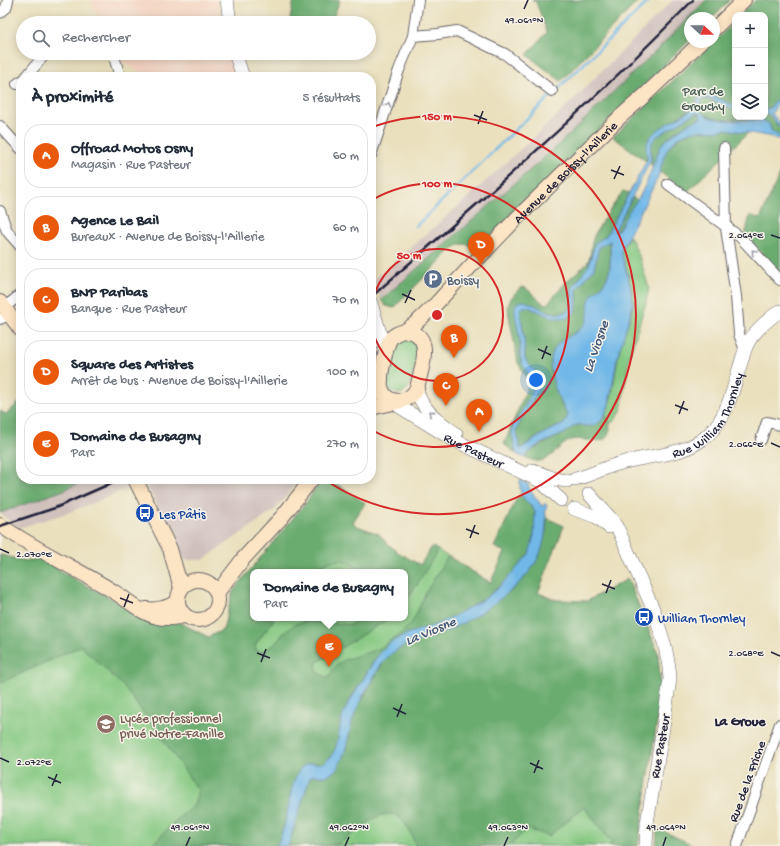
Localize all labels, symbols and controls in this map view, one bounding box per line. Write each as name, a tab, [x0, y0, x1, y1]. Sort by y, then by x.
north arrow	[684, 12, 720, 48]
map controls	[732, 12, 768, 120]
button: +	[732, 12, 768, 48]
text: 49.061°N	[505, 15, 544, 27]
search box	[16, 16, 376, 60]
icon: search	[30, 27, 52, 49]
text: Rechercher	[62, 29, 130, 47]
button: −	[732, 48, 768, 84]
button: layers	[732, 84, 768, 120]
park label: Parc de Grouchy	[681, 85, 725, 115]
text: À proximité	[32, 88, 113, 108]
text: 5 résultats	[302, 91, 360, 106]
one-way arrow	[383, 102, 392, 109]
text: 150 m	[421, 111, 452, 125]
street label: Avenue de Boissy-l'Aillerie	[511, 119, 622, 227]
text: Offroad Motos Osny	[71, 140, 193, 158]
text: A	[42, 149, 50, 164]
text: 60 m	[333, 149, 359, 164]
text: Magasin · Rue Pasteur	[71, 158, 190, 173]
text: 100 m	[421, 178, 452, 192]
text: Agence Le Bail	[71, 212, 159, 230]
text: B	[43, 221, 49, 236]
text: 60 m	[333, 221, 359, 236]
text: Bureaux · Avenue de Boissy-l'Aillerie	[71, 230, 265, 245]
text: 2.064°E	[729, 230, 764, 242]
pin: D	[468, 232, 494, 265]
text: 50 m	[397, 250, 422, 264]
one-way arrow	[752, 250, 759, 257]
parking icon: Boissy	[422, 268, 444, 290]
place label: Boissy	[446, 274, 480, 289]
text: BNP Paribas	[71, 284, 147, 302]
text: C	[42, 293, 50, 308]
text: 70 m	[333, 293, 359, 308]
text: Banque · Rue Pasteur	[71, 302, 186, 317]
centre of rings	[430, 308, 444, 322]
water label: La Viosne	[581, 318, 614, 375]
pin: B	[441, 325, 467, 358]
text: Square des Artistes	[71, 356, 193, 374]
text: D	[42, 365, 50, 380]
text: 100 m	[327, 365, 359, 380]
your location	[526, 370, 546, 390]
street label: Rue William Thornley	[671, 371, 748, 462]
pin: C	[433, 373, 459, 406]
text: Arrêt de bus · Avenue de Boissy-l'Aillerie	[71, 374, 287, 389]
pin: A	[466, 399, 492, 432]
one-way arrow	[428, 410, 436, 418]
text: Domaine de Busagny	[71, 428, 201, 446]
street label: Rue Pasteur	[440, 431, 507, 473]
text: E	[42, 437, 50, 452]
text: 270 m	[326, 437, 359, 452]
text: 2.066°E	[729, 439, 764, 451]
text: Parc	[71, 446, 94, 461]
bus stop icon: Les Pâtis	[134, 502, 156, 524]
place label: Les Pâtis	[159, 507, 207, 523]
text: 2.070°E	[16, 549, 52, 561]
popup	[250, 569, 408, 621]
text: Domaine de Busagny	[264, 579, 394, 597]
text: Parc	[264, 597, 287, 612]
bus stop icon: William Thornley	[633, 606, 655, 628]
place label: William Thornley	[658, 612, 746, 627]
water label: La Viosne	[403, 614, 460, 651]
pin: E	[316, 634, 342, 667]
text: 2.068°E	[729, 648, 764, 660]
place label: Lycée professionnel privé Notre-Famille	[119, 712, 224, 742]
street label: Rue Pasteur	[648, 712, 675, 780]
school or university icon: Lycée professionnel privé Notre-Famille	[95, 713, 117, 735]
district label: La Groue	[714, 714, 766, 731]
street label: Rue de la Friche	[727, 739, 770, 825]
text: 2.072°E	[17, 757, 52, 769]
text: 49.061°N	[171, 822, 210, 834]
text: 49.062°N	[329, 822, 369, 834]
text: 49.063°N	[488, 822, 528, 834]
text: 49.064°N	[646, 822, 686, 834]

